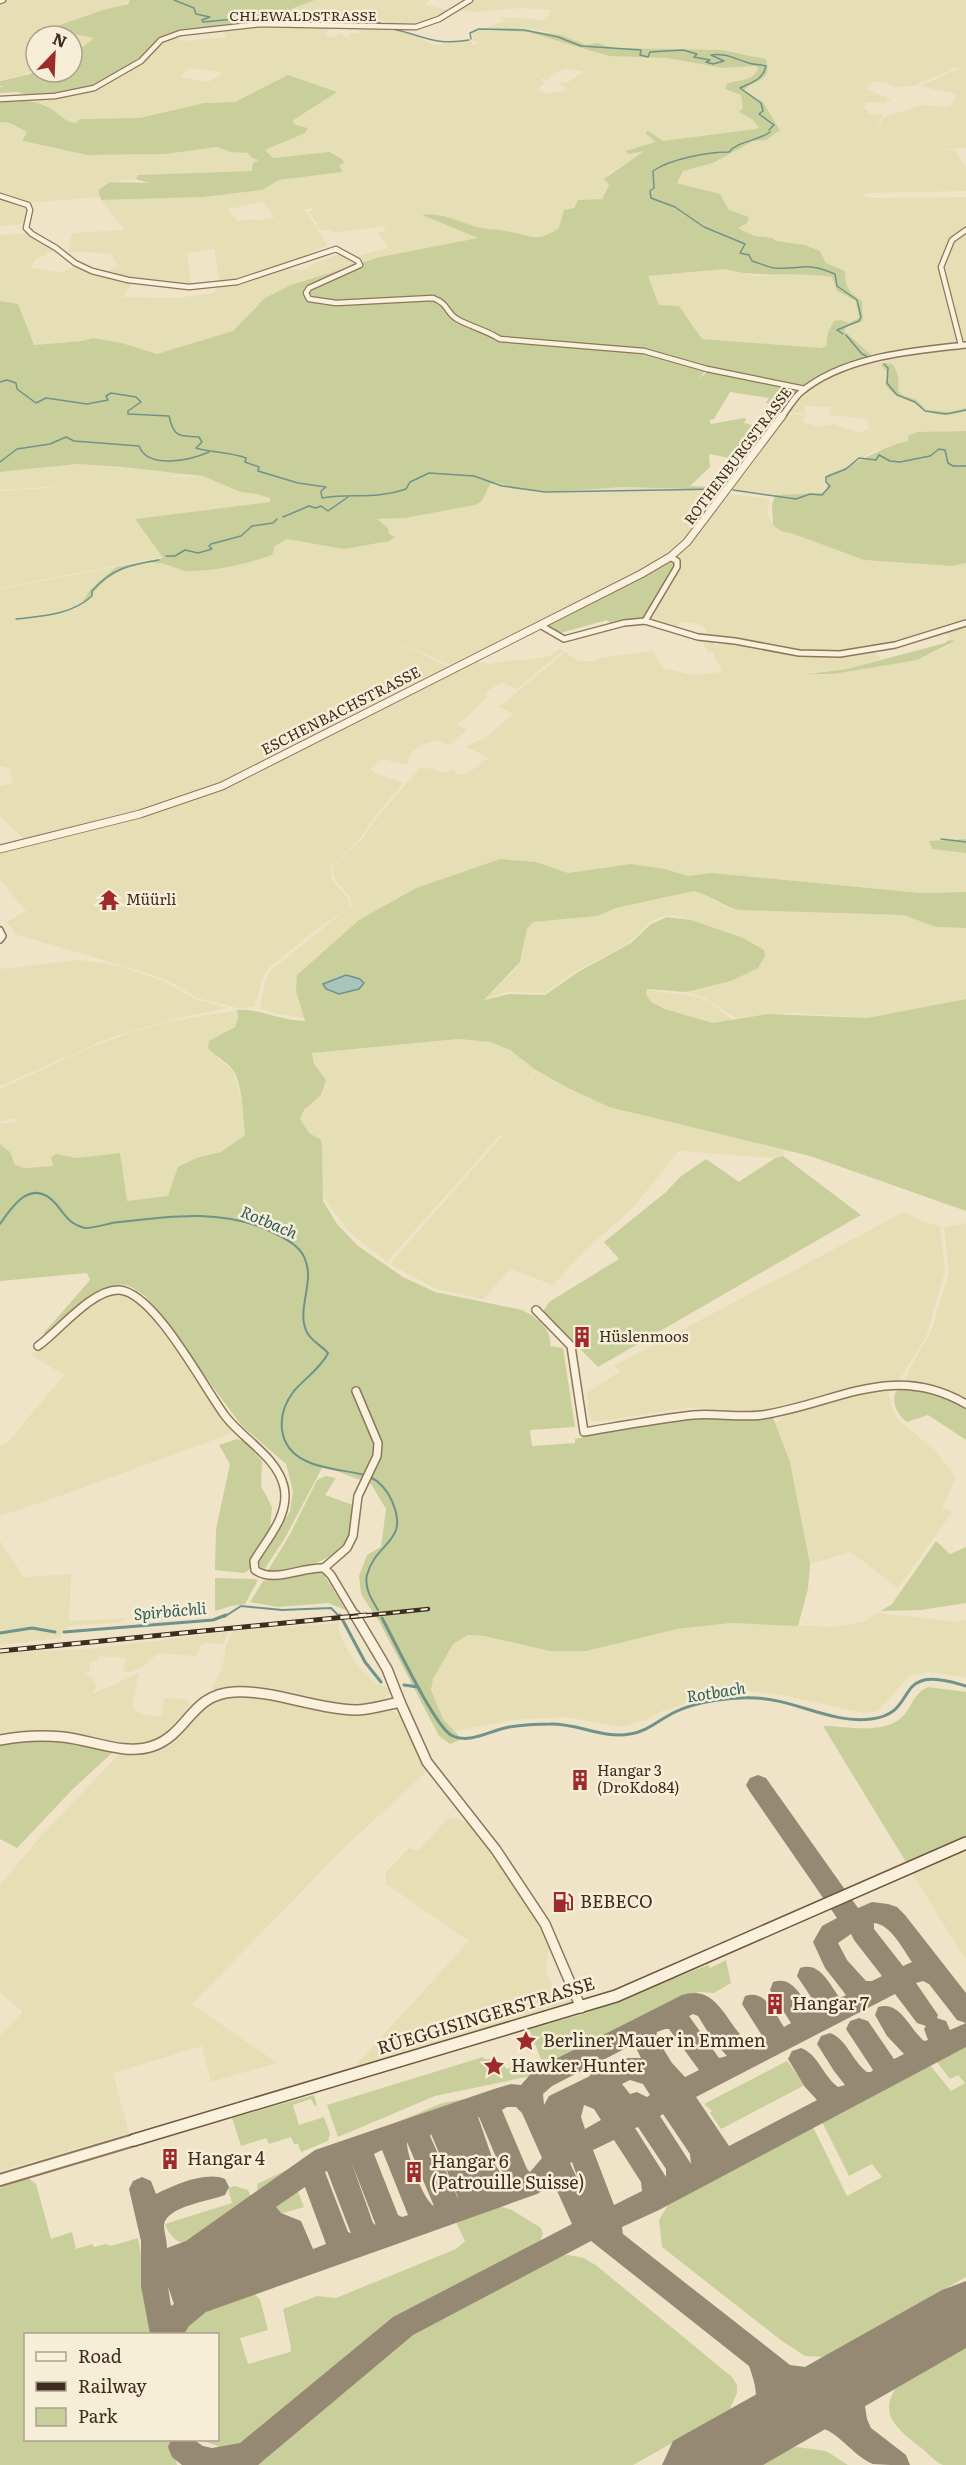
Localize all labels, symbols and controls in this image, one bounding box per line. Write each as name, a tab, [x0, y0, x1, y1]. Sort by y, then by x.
street label: CHLEWALDSTRASSE	[229, 5, 377, 25]
north arrow	[24, 24, 84, 84]
text: N	[49, 26, 71, 53]
street label: ROTHENBURGSTRASSE	[679, 382, 796, 528]
street label: ESCHENBACHSTRASSE	[257, 659, 424, 760]
place label: Müürli	[126, 887, 176, 910]
temple icon: Müürli	[97, 888, 121, 912]
water label: Rotbach	[237, 1198, 302, 1244]
place label: Hüslenmoos	[599, 1324, 689, 1347]
building icon: Hüslenmoos	[570, 1325, 594, 1349]
water label: Spirbächli	[133, 1595, 207, 1625]
water label: Rotbach	[685, 1674, 748, 1708]
place label: Hangar 3 (DroKdo84)	[597, 1758, 680, 1798]
building icon: Hangar 3 (DroKdo84)	[568, 1768, 592, 1792]
place label: BEBECO	[580, 1887, 653, 1914]
fuel station icon: BEBECO	[551, 1890, 575, 1914]
street label: RÜEGGISINGERSTRASSE	[373, 1969, 598, 2061]
place label: Hangar 7	[792, 1989, 869, 2016]
building icon: Hangar 7	[763, 1992, 787, 2016]
place label: Berliner Mauer in Emmen	[543, 2026, 766, 2053]
place icon: Berliner Mauer in Emmen	[514, 2029, 538, 2053]
place label: Hawker Hunter	[511, 2051, 645, 2078]
place icon: Hawker Hunter	[482, 2054, 506, 2078]
place label: Hangar 4	[187, 2144, 265, 2171]
building icon: Hangar 4	[158, 2147, 182, 2171]
place label: Hangar 6 (Patrouille Suisse)	[431, 2147, 584, 2195]
building icon: Hangar 6 (Patrouille Suisse)	[402, 2160, 426, 2184]
legend	[24, 2333, 219, 2441]
text: Road	[78, 2342, 122, 2369]
text: Railway	[78, 2372, 147, 2399]
text: Park	[78, 2402, 119, 2429]

